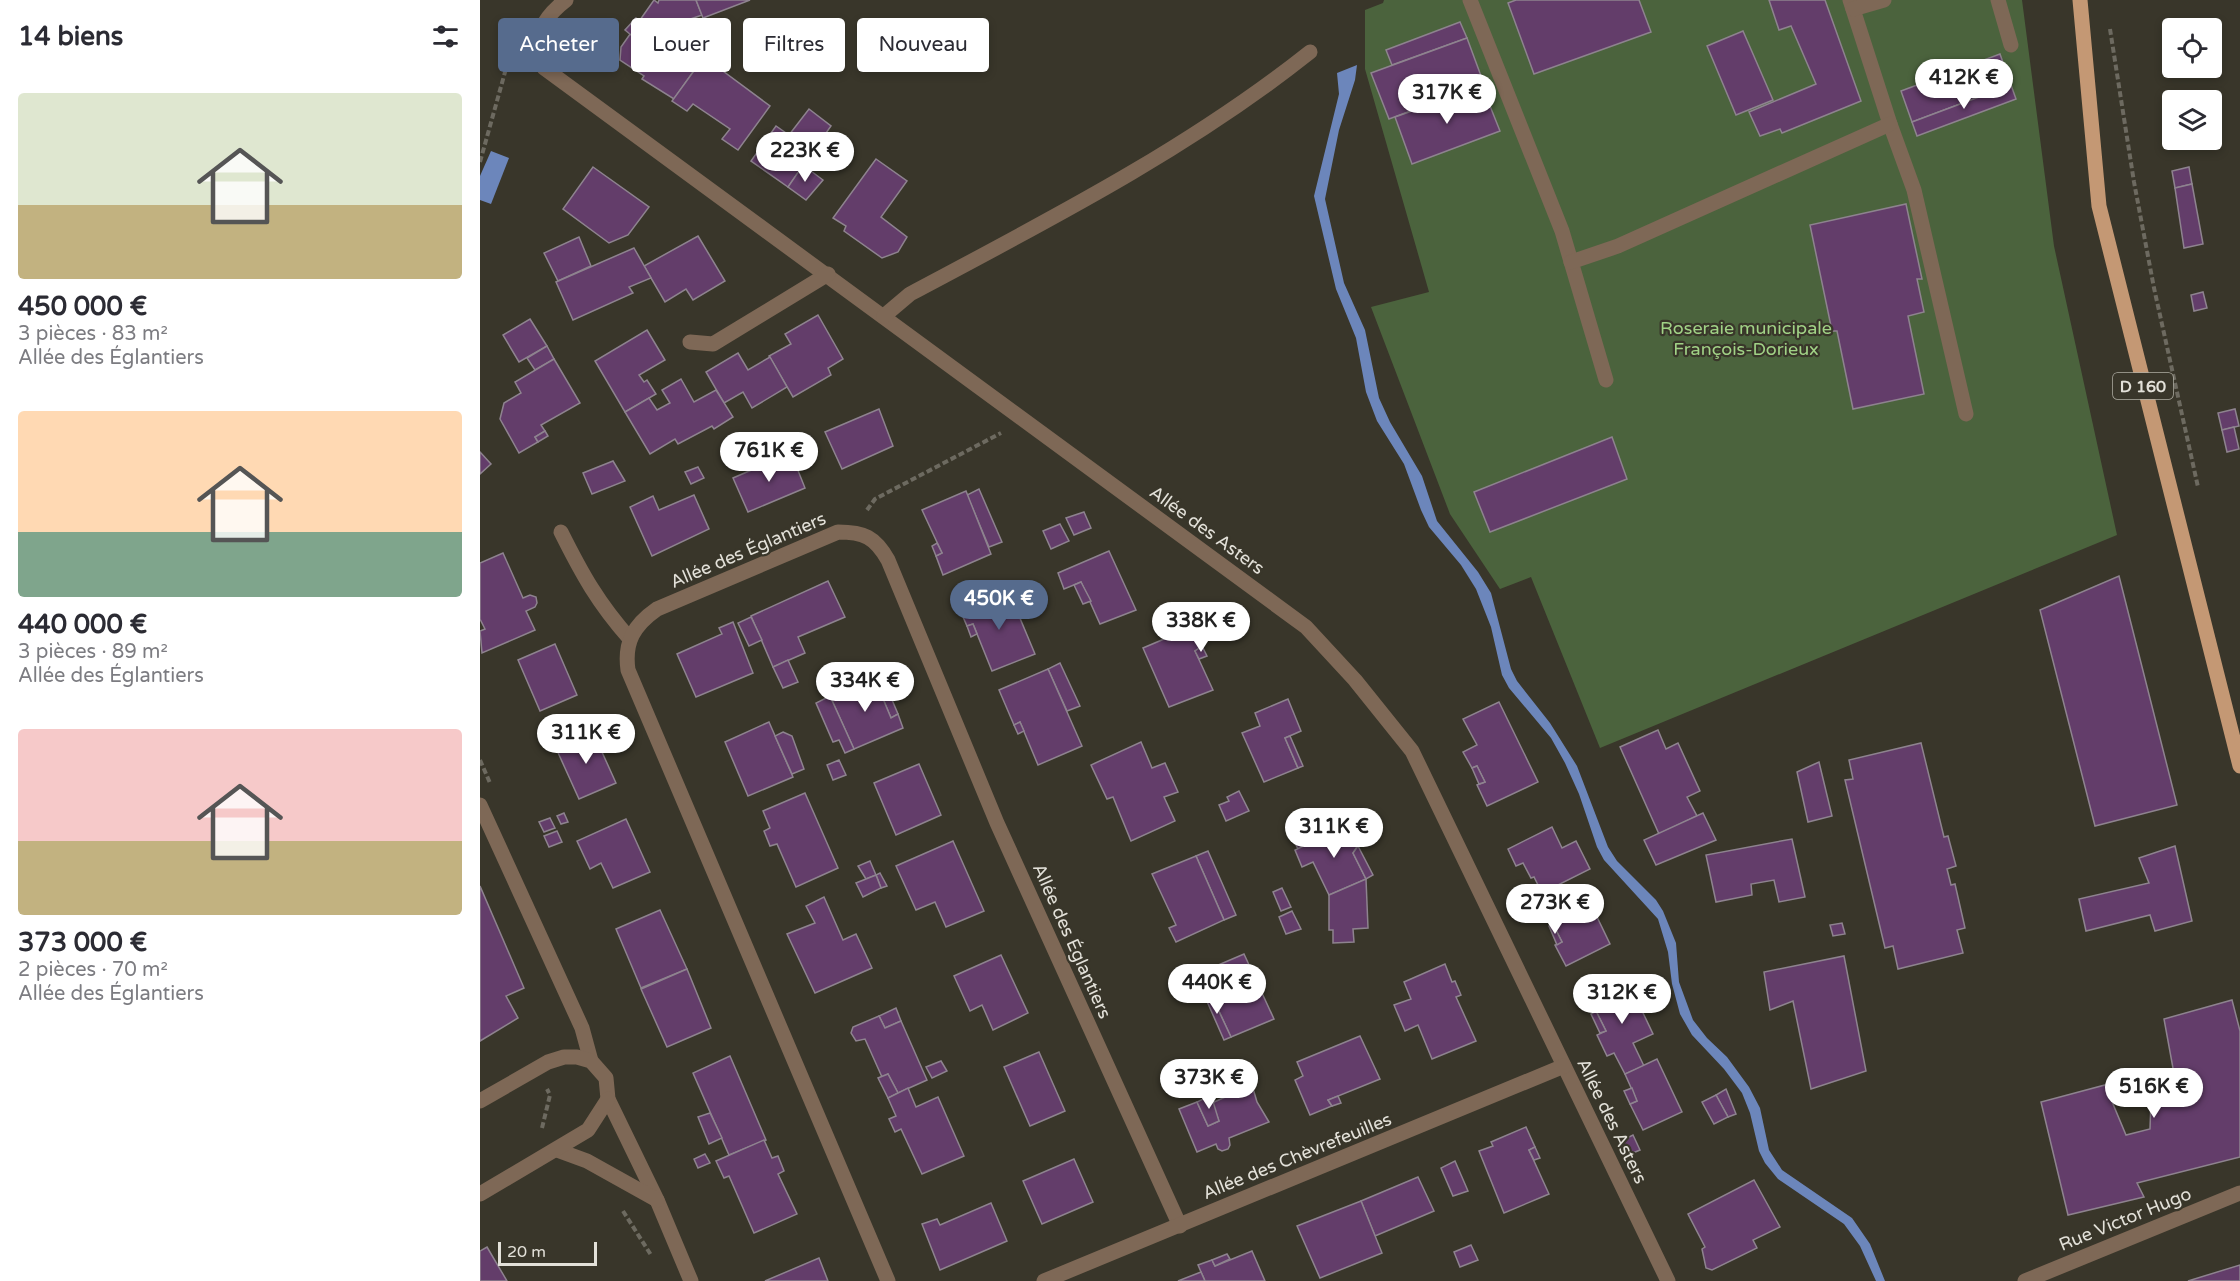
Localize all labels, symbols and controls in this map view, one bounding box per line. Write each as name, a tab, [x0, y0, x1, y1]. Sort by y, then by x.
chip: Acheter	[498, 18, 619, 72]
chip: Louer	[631, 18, 731, 72]
chip: Filtres	[743, 18, 845, 72]
chip: Nouveau	[857, 18, 989, 72]
map controls	[2162, 18, 2222, 150]
button: locate	[2162, 18, 2222, 78]
icon: filters	[429, 20, 462, 53]
text: 14 biens	[18, 21, 123, 52]
pin: 412K €	[1915, 59, 2013, 110]
text: 412K €	[1929, 66, 1999, 90]
pin: 317K €	[1398, 74, 1496, 125]
text: 317K €	[1412, 81, 1482, 105]
button: layers	[2162, 90, 2222, 150]
icon: home	[186, 132, 294, 240]
pin: 223K €	[756, 132, 854, 183]
text: 223K €	[770, 139, 840, 163]
text: 450 000 €	[18, 291, 147, 322]
park label: Roseraie municipale François-Dorieux	[1660, 317, 1832, 360]
text: 3 pièces · 83 m²	[18, 322, 168, 346]
text: Allée des Églantiers	[18, 346, 204, 370]
road number: D 160	[2113, 373, 2173, 399]
pin: 761K €	[720, 432, 818, 483]
text: 761K €	[734, 439, 804, 463]
icon: home	[186, 450, 294, 558]
street label: Allée des Asters	[1145, 481, 1269, 579]
street label: Allée des Églantiers	[667, 507, 829, 593]
pin: 450K €	[950, 580, 1048, 631]
text: 450K €	[964, 587, 1034, 611]
pin: 338K €	[1152, 602, 1250, 653]
text: 440 000 €	[18, 609, 147, 640]
text: 338K €	[1166, 609, 1236, 633]
text: 3 pièces · 89 m²	[18, 640, 168, 664]
pin: 334K €	[816, 662, 914, 713]
text: Allée des Églantiers	[18, 664, 204, 688]
text: 334K €	[830, 669, 900, 693]
pin: 311K €	[537, 714, 635, 765]
text: 311K €	[551, 721, 621, 745]
icon: home	[186, 768, 294, 876]
pin: 311K €	[1285, 808, 1383, 859]
text: 311K €	[1299, 815, 1369, 839]
street label: Allée des Églantiers	[1028, 860, 1116, 1022]
pin: 273K €	[1506, 884, 1604, 935]
text: 273K €	[1520, 891, 1590, 915]
text: 373 000 €	[18, 927, 147, 958]
text: 2 pièces · 70 m²	[18, 958, 168, 982]
pin: 440K €	[1168, 964, 1266, 1015]
text: 440K €	[1182, 971, 1252, 995]
pin: 312K €	[1573, 974, 1671, 1025]
text: 312K €	[1587, 981, 1657, 1005]
text: Allée des Églantiers	[18, 982, 204, 1006]
street label: Allée des Asters	[1572, 1055, 1652, 1187]
pin: 373K €	[1160, 1059, 1258, 1110]
text: 373K €	[1174, 1066, 1244, 1090]
pin: 516K €	[2105, 1068, 2203, 1119]
text: 516K €	[2119, 1075, 2189, 1099]
street label: Allée des Chèvrefeuilles	[1199, 1108, 1395, 1204]
street label: Rue Victor Hugo	[2056, 1182, 2195, 1256]
scale bar	[498, 1239, 597, 1266]
text: 20 m	[507, 1242, 546, 1262]

